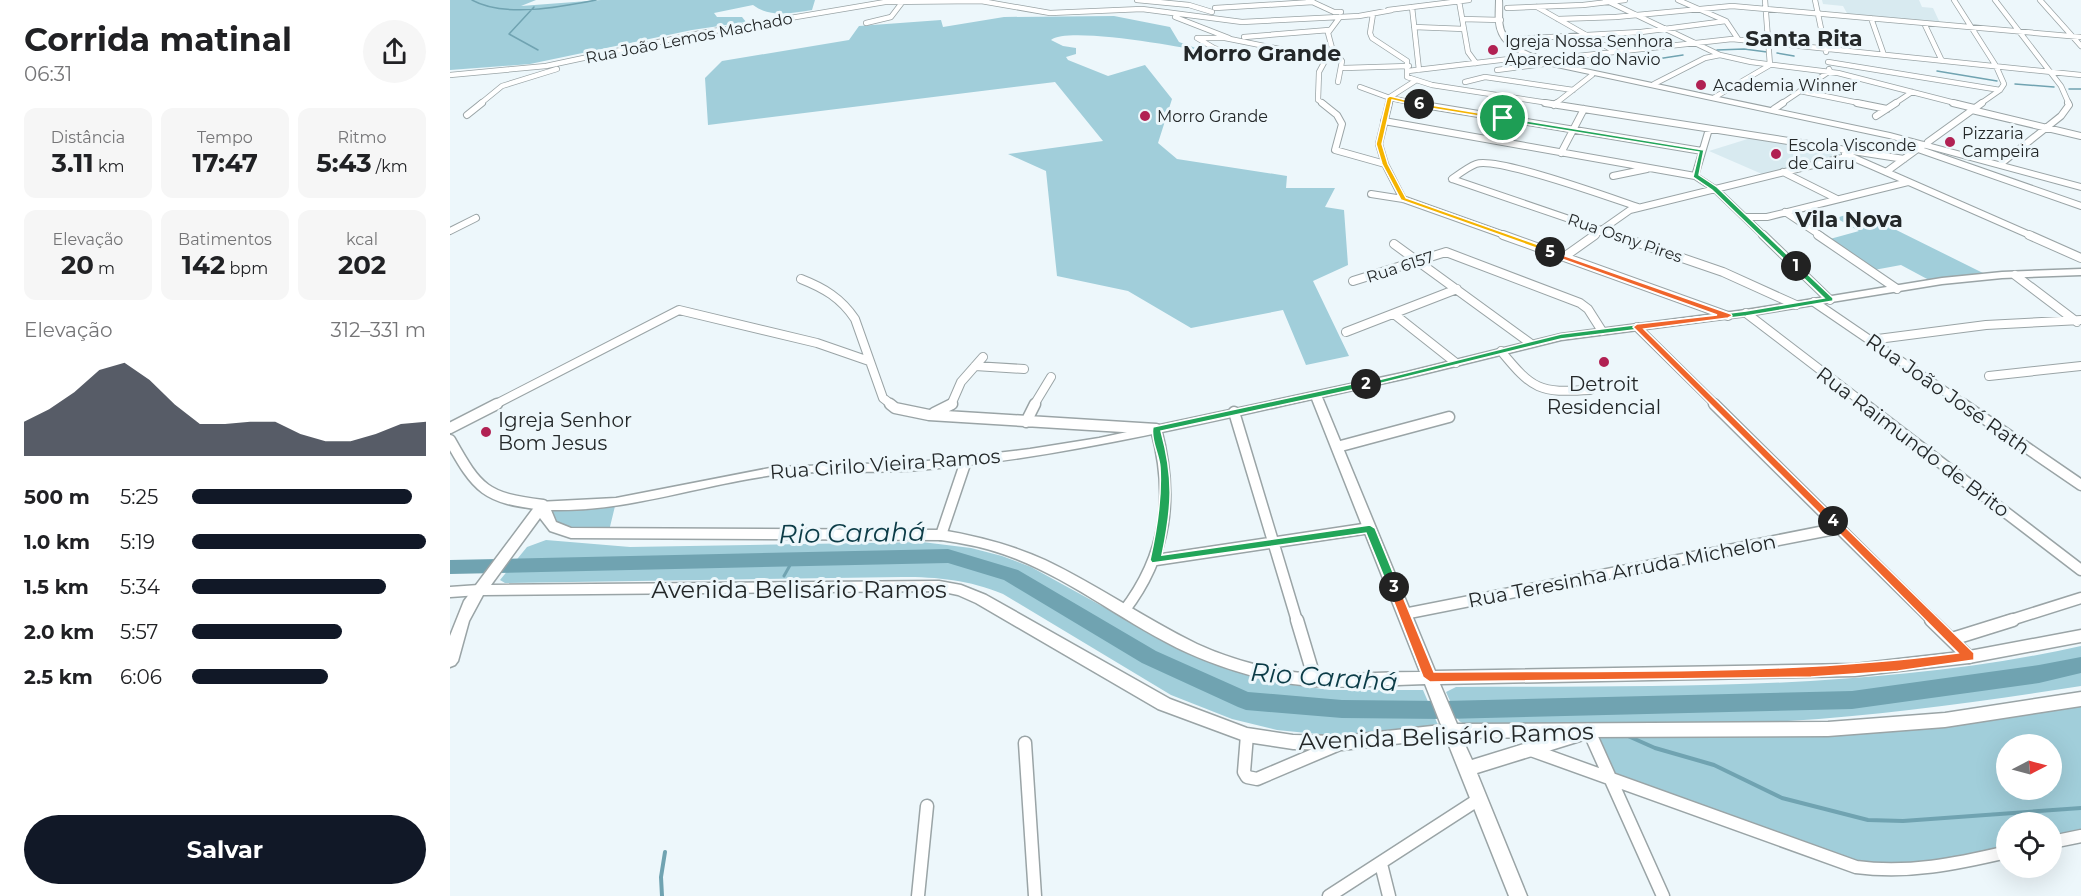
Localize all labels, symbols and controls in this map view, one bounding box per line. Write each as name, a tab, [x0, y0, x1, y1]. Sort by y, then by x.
street label: Rua João Lemos Machado	[584, 9, 794, 67]
text: Corrida matinal	[24, 19, 292, 59]
button: share	[363, 20, 426, 83]
district label: Santa Rita	[1745, 25, 1863, 52]
place label: Igreja Nossa Senhora Aparecida do Navio	[1505, 32, 1673, 69]
district label: Morro Grande	[1183, 40, 1341, 67]
marker: Igreja Nossa Senhora Aparecida do Navio	[1486, 43, 1500, 57]
text: 06:31	[24, 62, 72, 86]
place label: Academia Winner	[1713, 76, 1858, 95]
marker: Academia Winner	[1694, 78, 1708, 92]
pin: 6	[1404, 89, 1434, 119]
pin	[1477, 92, 1528, 143]
text: 6	[1414, 94, 1424, 113]
icon: arrive	[1486, 101, 1519, 134]
place label: Morro Grande	[1157, 107, 1268, 126]
marker: Morro Grande	[1138, 109, 1152, 123]
place label: Pizzaria Campeira	[1962, 124, 2040, 161]
text: Distância	[51, 128, 125, 147]
text: Tempo	[197, 128, 253, 147]
text: Ritmo	[337, 128, 387, 147]
marker: Pizzaria Campeira	[1943, 135, 1957, 149]
place label: Escola Visconde de Cairu	[1788, 136, 1916, 173]
text: 3.11	[52, 147, 94, 179]
text: 17:47	[192, 147, 258, 179]
text: 5:43	[316, 147, 372, 179]
marker: Escola Visconde de Cairu	[1769, 147, 1783, 161]
text: km	[94, 157, 124, 176]
text: /km	[372, 157, 408, 176]
district label: Vila Nova	[1794, 206, 1903, 233]
street label: Rua Osny Pires	[1565, 209, 1685, 267]
text: Elevação	[53, 230, 123, 249]
text: Batimentos	[178, 230, 272, 249]
text: kcal	[346, 230, 378, 249]
pin: 5	[1535, 237, 1565, 267]
text: 5	[1545, 242, 1555, 261]
street label: Rua 6157	[1364, 247, 1436, 287]
text: 20	[61, 249, 94, 281]
text: 142	[182, 249, 225, 281]
text: 202	[338, 249, 386, 281]
pin: 1	[1781, 251, 1811, 281]
text: 1	[1793, 256, 1799, 275]
text: m	[94, 259, 115, 278]
text: bpm	[225, 259, 268, 278]
text: Elevação	[24, 318, 113, 342]
text: 312–331 m	[331, 318, 426, 342]
street label: Rua João José Rath	[1861, 328, 2035, 460]
marker: Detroit Residencial	[1597, 355, 1611, 369]
street label: Rua Raimundo de Brito	[1812, 362, 2014, 522]
pin: 2	[1351, 369, 1381, 399]
place label: Detroit Residencial	[1547, 372, 1661, 419]
text: 2	[1361, 374, 1371, 393]
place label: Igreja Senhor Bom Jesus	[498, 408, 632, 455]
marker: Igreja Senhor Bom Jesus	[479, 425, 493, 439]
street label: Rua Cirilo Vieira Ramos	[769, 444, 1001, 484]
text: 500 m	[24, 485, 90, 509]
text: 5:25	[120, 485, 158, 509]
pin: 4	[1818, 506, 1848, 536]
text: 4	[1827, 511, 1839, 530]
water label: Rio Carahá	[778, 516, 926, 550]
street label: Rua Teresinha Arruda Michelon	[1466, 529, 1778, 613]
text: 1.0 km	[24, 530, 90, 554]
text: 5:19	[120, 530, 155, 554]
pin: 3	[1379, 572, 1409, 602]
text: 1.5 km	[24, 575, 89, 599]
text: 5:34	[120, 575, 160, 599]
street label: Avenida Belisário Ramos	[651, 575, 947, 604]
text: 3	[1389, 577, 1399, 596]
text: 2.0 km	[24, 620, 94, 644]
text: 5:57	[120, 620, 158, 644]
water label: Rio Carahá	[1249, 656, 1399, 698]
text: 2.5 km	[24, 665, 93, 689]
text: 6:06	[120, 665, 162, 689]
street label: Avenida Belisário Ramos	[1298, 716, 1594, 756]
north arrow	[1996, 734, 2062, 800]
map controls	[1996, 734, 2062, 878]
button: locate	[1996, 812, 2062, 878]
button: Salvar	[24, 815, 426, 884]

